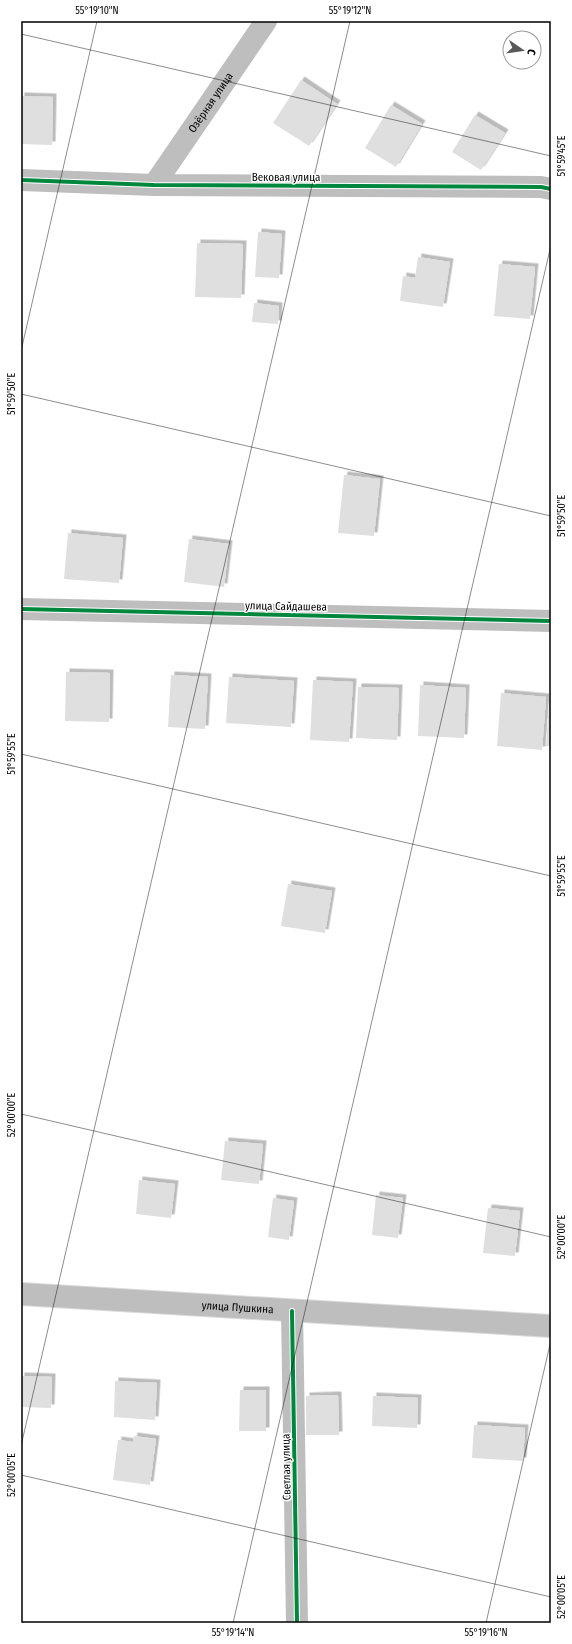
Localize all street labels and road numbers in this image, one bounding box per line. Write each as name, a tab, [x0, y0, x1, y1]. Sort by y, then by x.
street label: Озёрная улица	[186, 70, 236, 135]
street label: Вековая улица	[252, 171, 320, 184]
street label: улица Сайдашева	[245, 599, 327, 614]
street label: улица Пушкина	[201, 1299, 274, 1316]
street label: Светлая улица	[279, 1434, 294, 1500]

